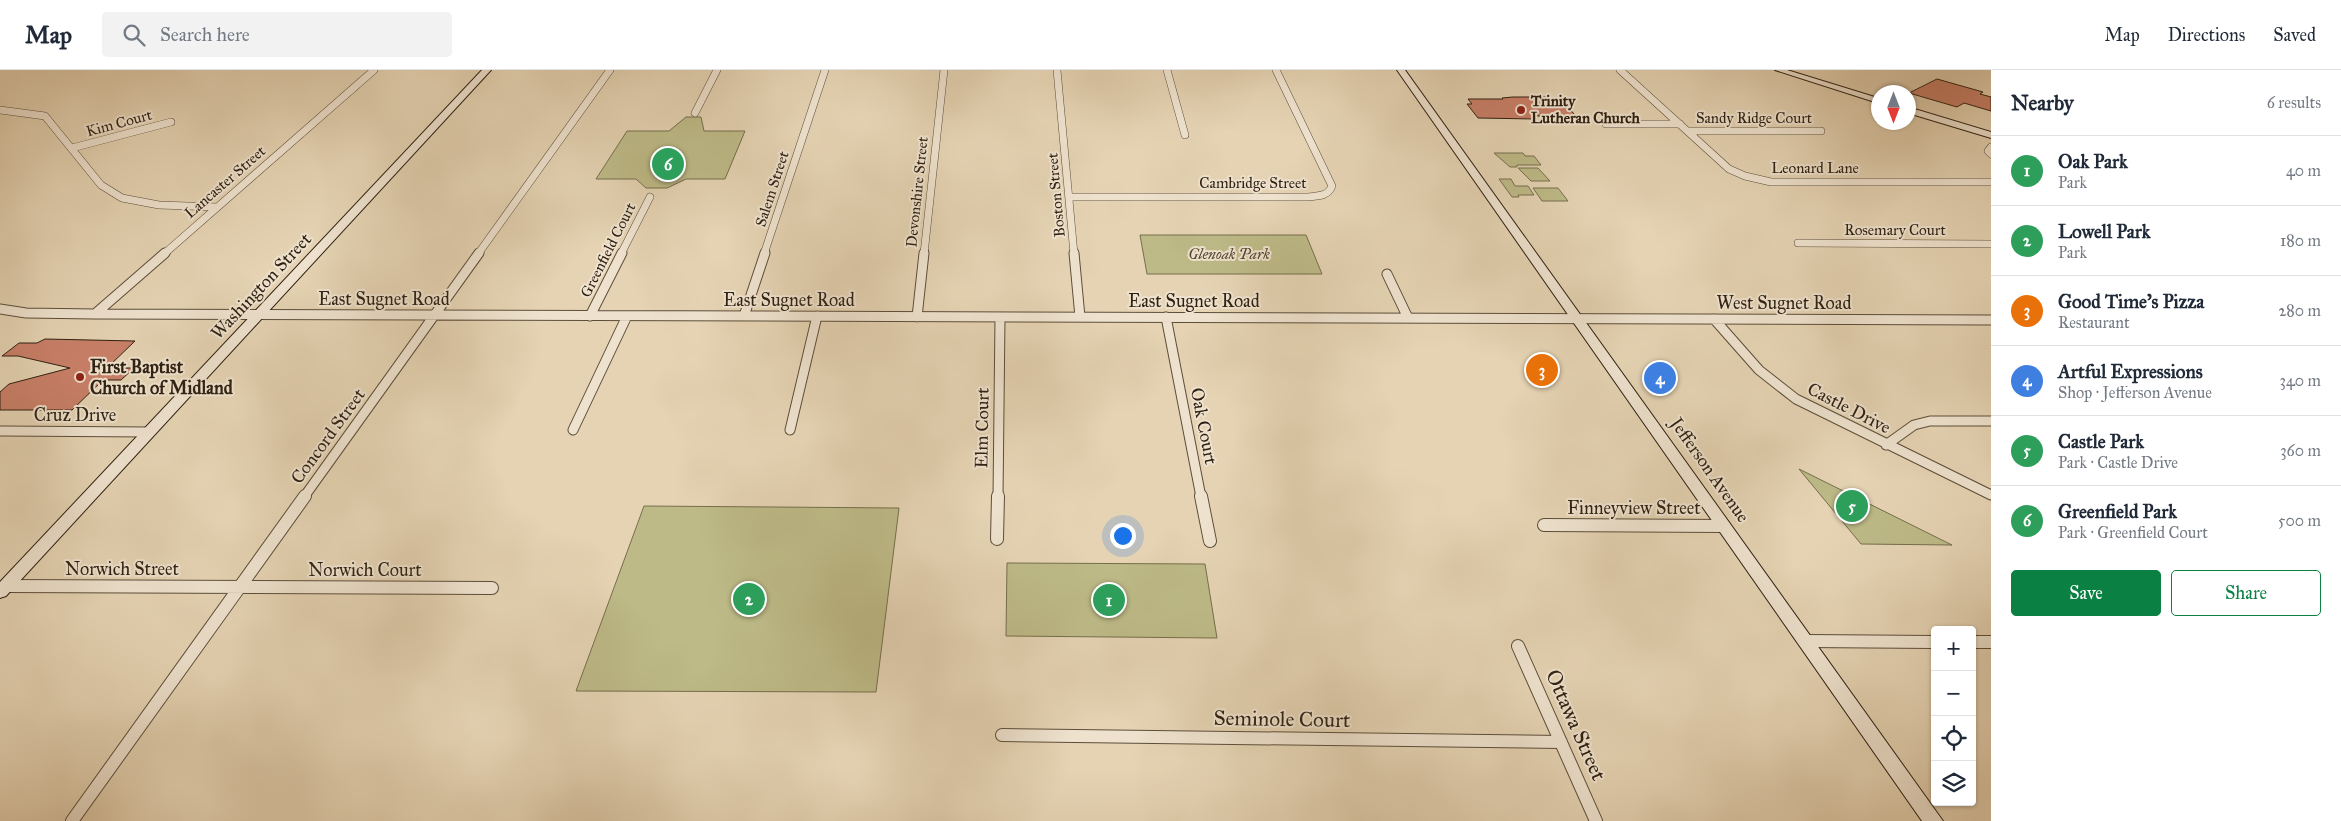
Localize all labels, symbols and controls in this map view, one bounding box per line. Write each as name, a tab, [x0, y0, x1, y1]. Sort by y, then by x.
search box	[102, 12, 452, 57]
text: Map	[25, 20, 72, 50]
icon: search	[120, 21, 148, 49]
text: Search here	[160, 23, 250, 46]
text: Map	[2104, 24, 2140, 46]
text: Directions	[2168, 24, 2245, 46]
text: Saved	[2273, 24, 2316, 46]
north arrow	[1871, 85, 1916, 130]
text: Nearby	[2011, 90, 2074, 116]
place label: Trinity Lutheran Church	[1530, 92, 1641, 127]
text: 6 results	[2267, 93, 2321, 112]
marker: Trinity Lutheran Church	[1515, 104, 1527, 116]
street label: Kim Court	[84, 105, 155, 140]
street label: Sandy Ridge Court	[1696, 109, 1813, 127]
street label: Devonshire Street	[902, 135, 932, 248]
street label: Lancaster Street	[181, 142, 270, 222]
pin: 6	[652, 145, 684, 183]
street label: Salem Street	[751, 148, 793, 229]
text: Oak Park	[2058, 150, 2128, 173]
street label: Boston Street	[1043, 151, 1069, 238]
street label: Leonard Lane	[1771, 159, 1859, 177]
text: 1	[2024, 161, 2030, 180]
text: 40 m	[2286, 161, 2321, 180]
text: Park	[2058, 173, 2087, 192]
street label: Cambridge Street	[1199, 174, 1307, 192]
street label: Greenfield Court	[576, 199, 640, 300]
text: Lowell Park	[2058, 220, 2151, 243]
street label: Rosemary Court	[1844, 221, 1946, 239]
street label: Washington Street	[206, 228, 317, 344]
text: 2	[2023, 231, 2031, 250]
text: 180 m	[2280, 231, 2321, 250]
text: Park	[2058, 243, 2087, 262]
park label: Glenoak Park	[1188, 245, 1270, 263]
street label: East Sugnet Road	[318, 288, 450, 311]
street label: East Sugnet Road	[723, 289, 855, 312]
street label: East Sugnet Road	[1128, 290, 1260, 313]
text: Good Time's Pizza	[2058, 290, 2204, 313]
street label: West Sugnet Road	[1717, 292, 1851, 315]
text: 3	[2024, 301, 2030, 320]
text: 280 m	[2278, 301, 2321, 320]
text: Restaurant	[2058, 313, 2130, 332]
pin: 3	[1526, 351, 1558, 389]
place label: First Baptist Church of Midland	[90, 356, 234, 399]
pin: 4	[1644, 359, 1676, 397]
text: Artful Expressions	[2058, 360, 2203, 383]
marker: First Baptist Church of Midland	[74, 371, 86, 383]
text: 4	[2023, 371, 2031, 390]
text: 340 m	[2279, 371, 2321, 390]
street label: Castle Drive	[1804, 378, 1894, 438]
text: Shop · Jefferson Avenue	[2058, 383, 2212, 402]
street label: Concord Street	[286, 384, 370, 488]
street label: Oak Court	[1186, 386, 1222, 467]
street label: Elm Court	[970, 387, 994, 469]
street label: Cruz Drive	[34, 404, 116, 426]
street label: Jefferson Avenue	[1664, 412, 1754, 527]
text: Castle Park	[2058, 430, 2144, 453]
text: 5	[2023, 441, 2031, 460]
text: 360 m	[2280, 441, 2321, 460]
text: Park · Castle Drive	[2058, 453, 2178, 472]
pin: 5	[1836, 487, 1868, 525]
street label: Finneyview Street	[1567, 497, 1701, 519]
text: Greenfield Park	[2058, 500, 2177, 523]
text: 6	[2023, 511, 2031, 530]
text: 500 m	[2278, 511, 2321, 530]
your location	[1110, 523, 1136, 549]
text: Park · Greenfield Court	[2058, 523, 2208, 542]
street label: Norwich Street	[65, 558, 180, 580]
street label: Norwich Court	[308, 559, 422, 581]
button: Save	[2011, 570, 2161, 616]
button: Share	[2171, 570, 2321, 616]
pin: 2	[733, 580, 765, 618]
pin: 1	[1093, 581, 1125, 619]
map controls	[1931, 626, 1976, 806]
button: +	[1931, 626, 1976, 671]
street label: Ottawa Street	[1540, 665, 1612, 785]
button: −	[1931, 671, 1976, 716]
street label: Seminole Court	[1213, 705, 1351, 733]
button: locate	[1931, 716, 1976, 761]
button: layers	[1931, 761, 1976, 806]

